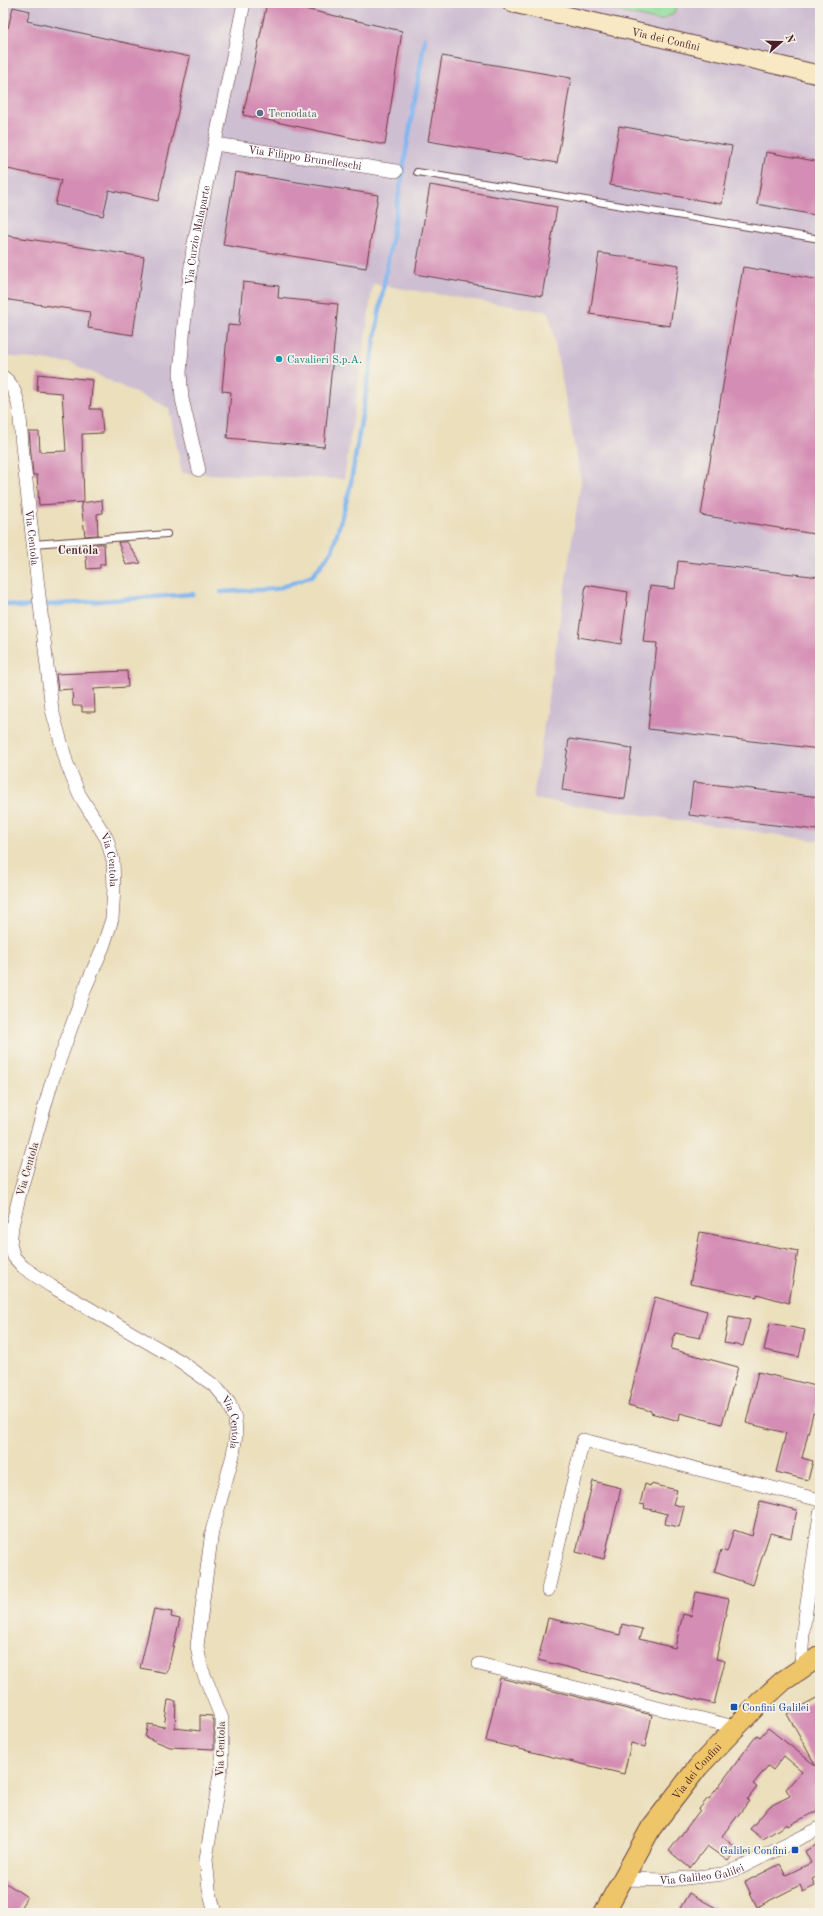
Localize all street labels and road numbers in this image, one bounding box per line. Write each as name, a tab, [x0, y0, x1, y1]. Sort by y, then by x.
street label: Via dei Confini	[630, 27, 701, 54]
street label: Via Filippo Brunelleschi	[247, 145, 362, 173]
street label: Via Curzio Malaparte	[185, 185, 213, 286]
street label: Via Centola	[22, 509, 40, 567]
street label: Via Centola	[97, 831, 118, 888]
street label: Via Centola	[15, 1141, 42, 1198]
street label: Via Centola	[218, 1394, 240, 1450]
street label: Via Centola	[215, 1721, 228, 1777]
street label: Via dei Confini	[671, 1742, 724, 1802]
street label: Via Galileo Galilei	[659, 1863, 746, 1887]

